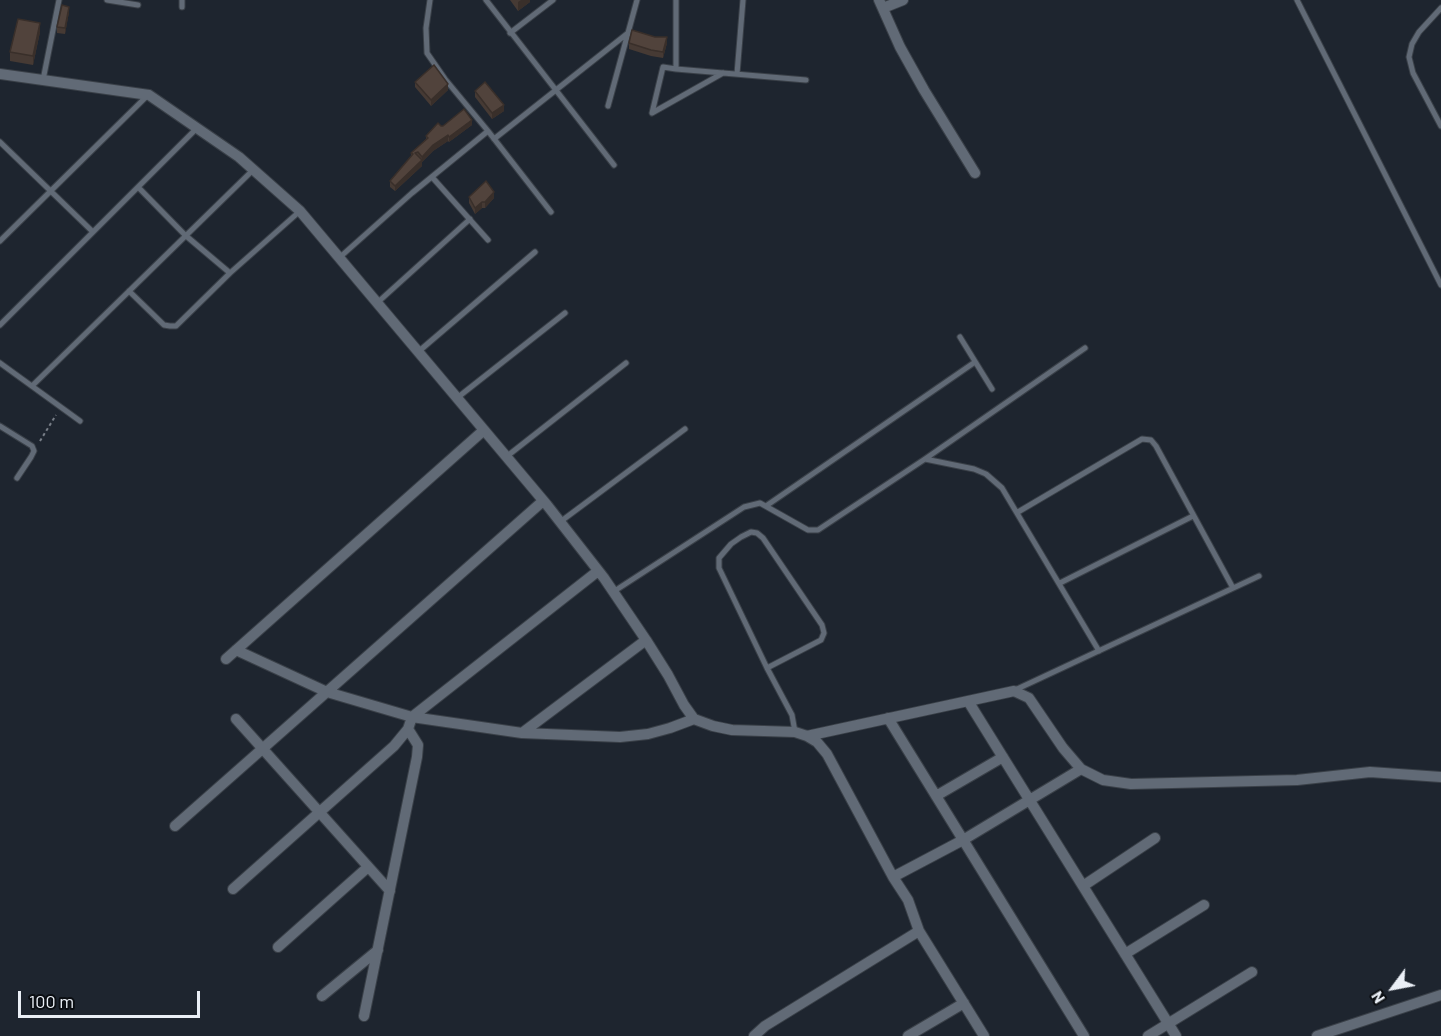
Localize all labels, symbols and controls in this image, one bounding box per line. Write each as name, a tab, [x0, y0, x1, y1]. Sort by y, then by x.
north arrow	[1363, 958, 1423, 1018]
scale bar	[21, 979, 202, 1017]
text: N	[1366, 988, 1388, 1007]
text: 100 m	[29, 990, 74, 1012]

